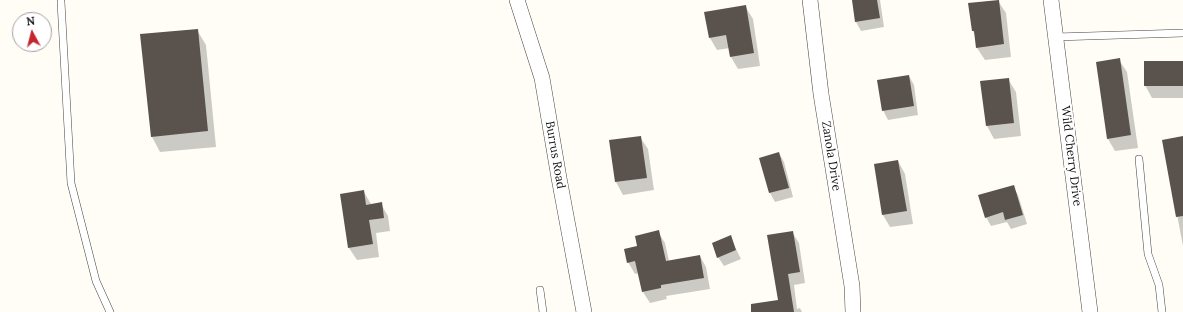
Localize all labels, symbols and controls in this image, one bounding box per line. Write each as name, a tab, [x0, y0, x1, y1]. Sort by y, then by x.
north arrow	[12, 12, 52, 52]
text: N	[26, 14, 36, 29]
street label: Wild Cherry Drive	[1058, 105, 1084, 207]
street label: Burrus Road	[542, 120, 568, 190]
street label: Zanola Drive	[818, 120, 844, 192]

